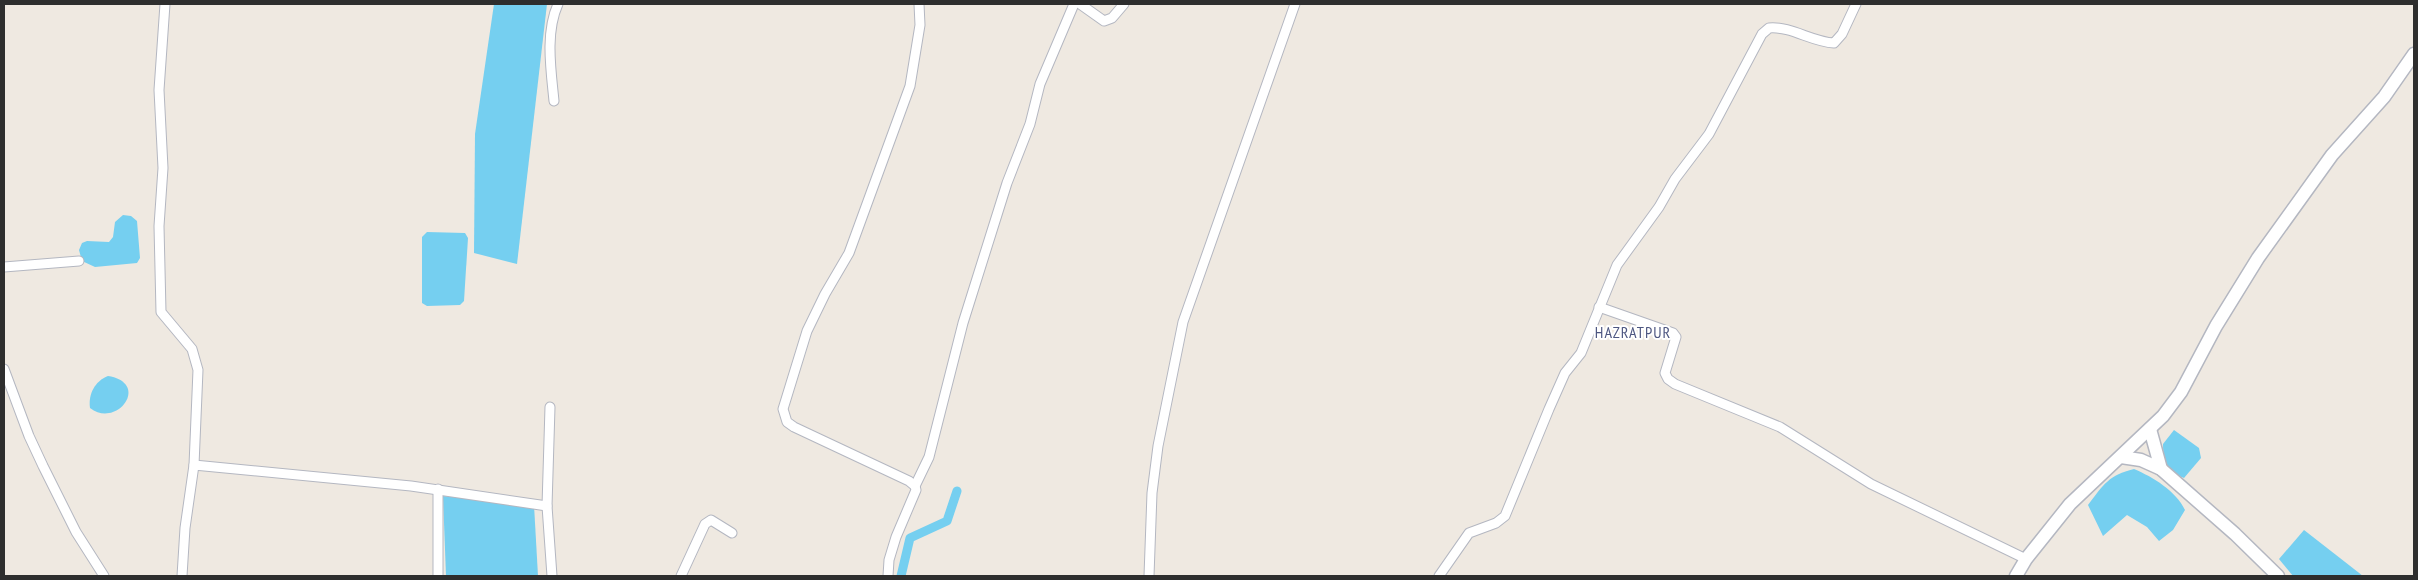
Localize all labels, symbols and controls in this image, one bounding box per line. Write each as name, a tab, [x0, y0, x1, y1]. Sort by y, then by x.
district label: HAZRATPUR	[1595, 322, 1671, 342]

